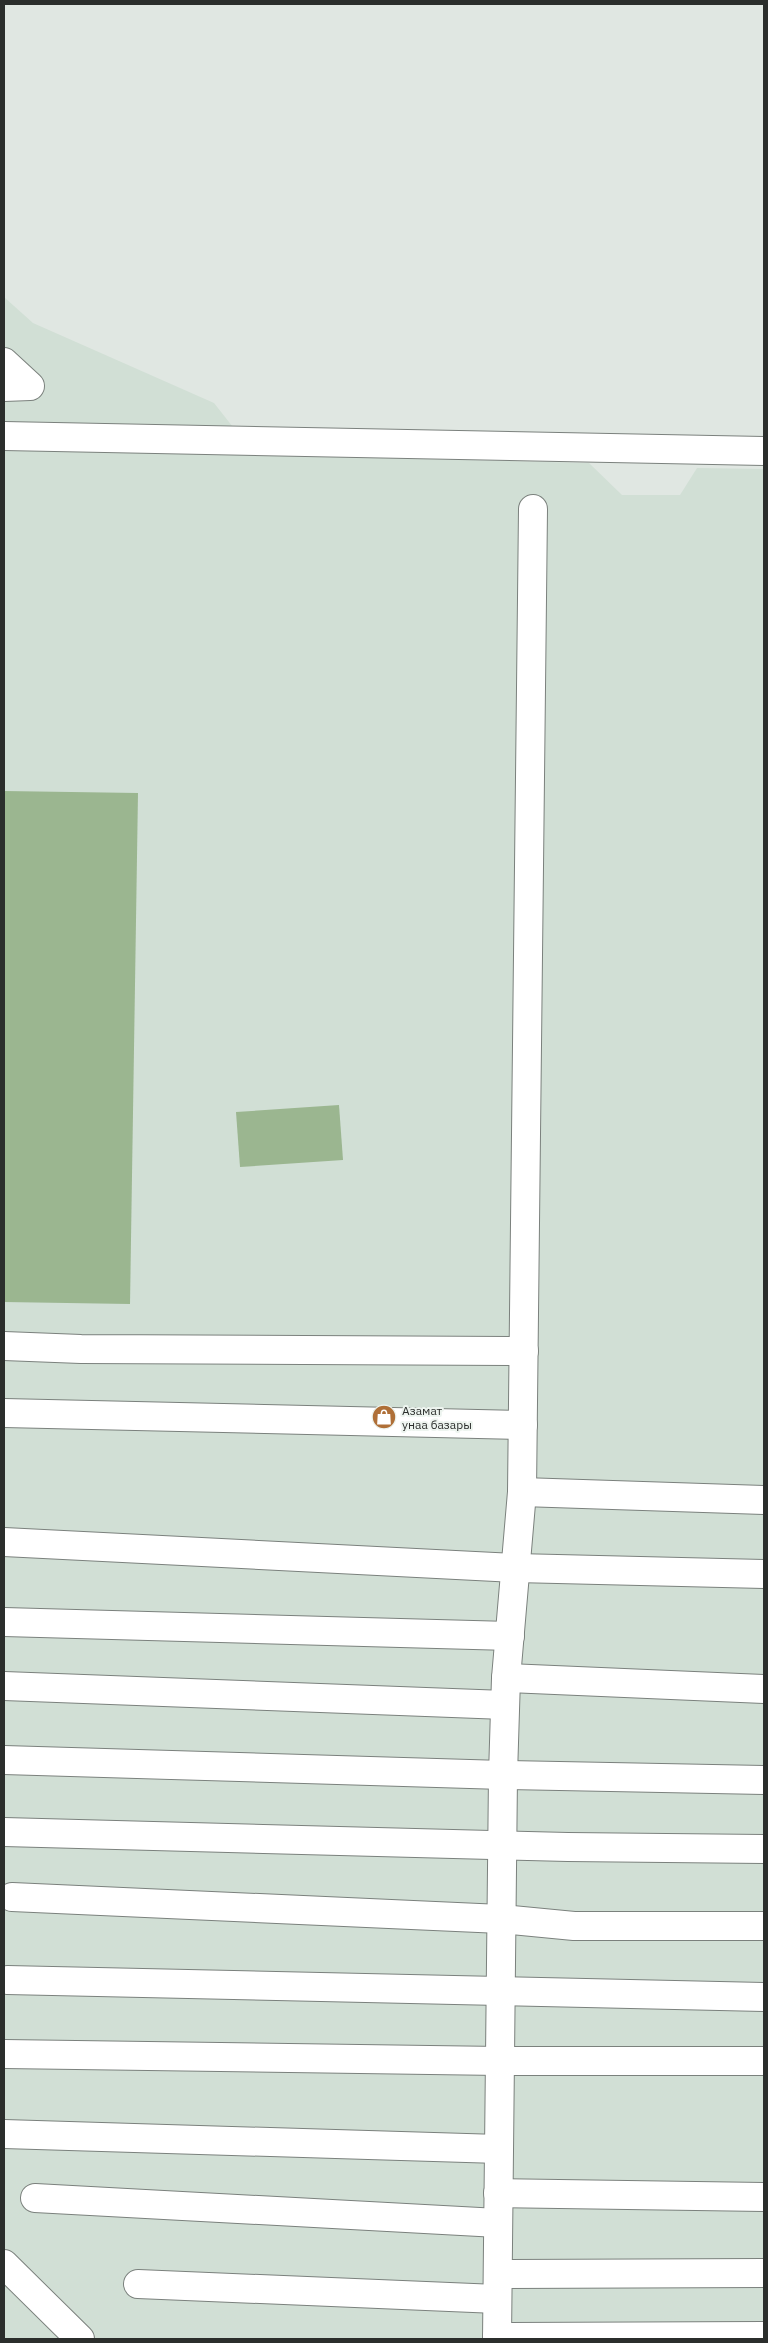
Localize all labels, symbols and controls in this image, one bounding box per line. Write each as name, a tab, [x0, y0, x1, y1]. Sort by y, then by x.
place label: Азамат унаа базары	[402, 1403, 472, 1432]
shop icon: Азамат унаа базары	[371, 1404, 397, 1430]

